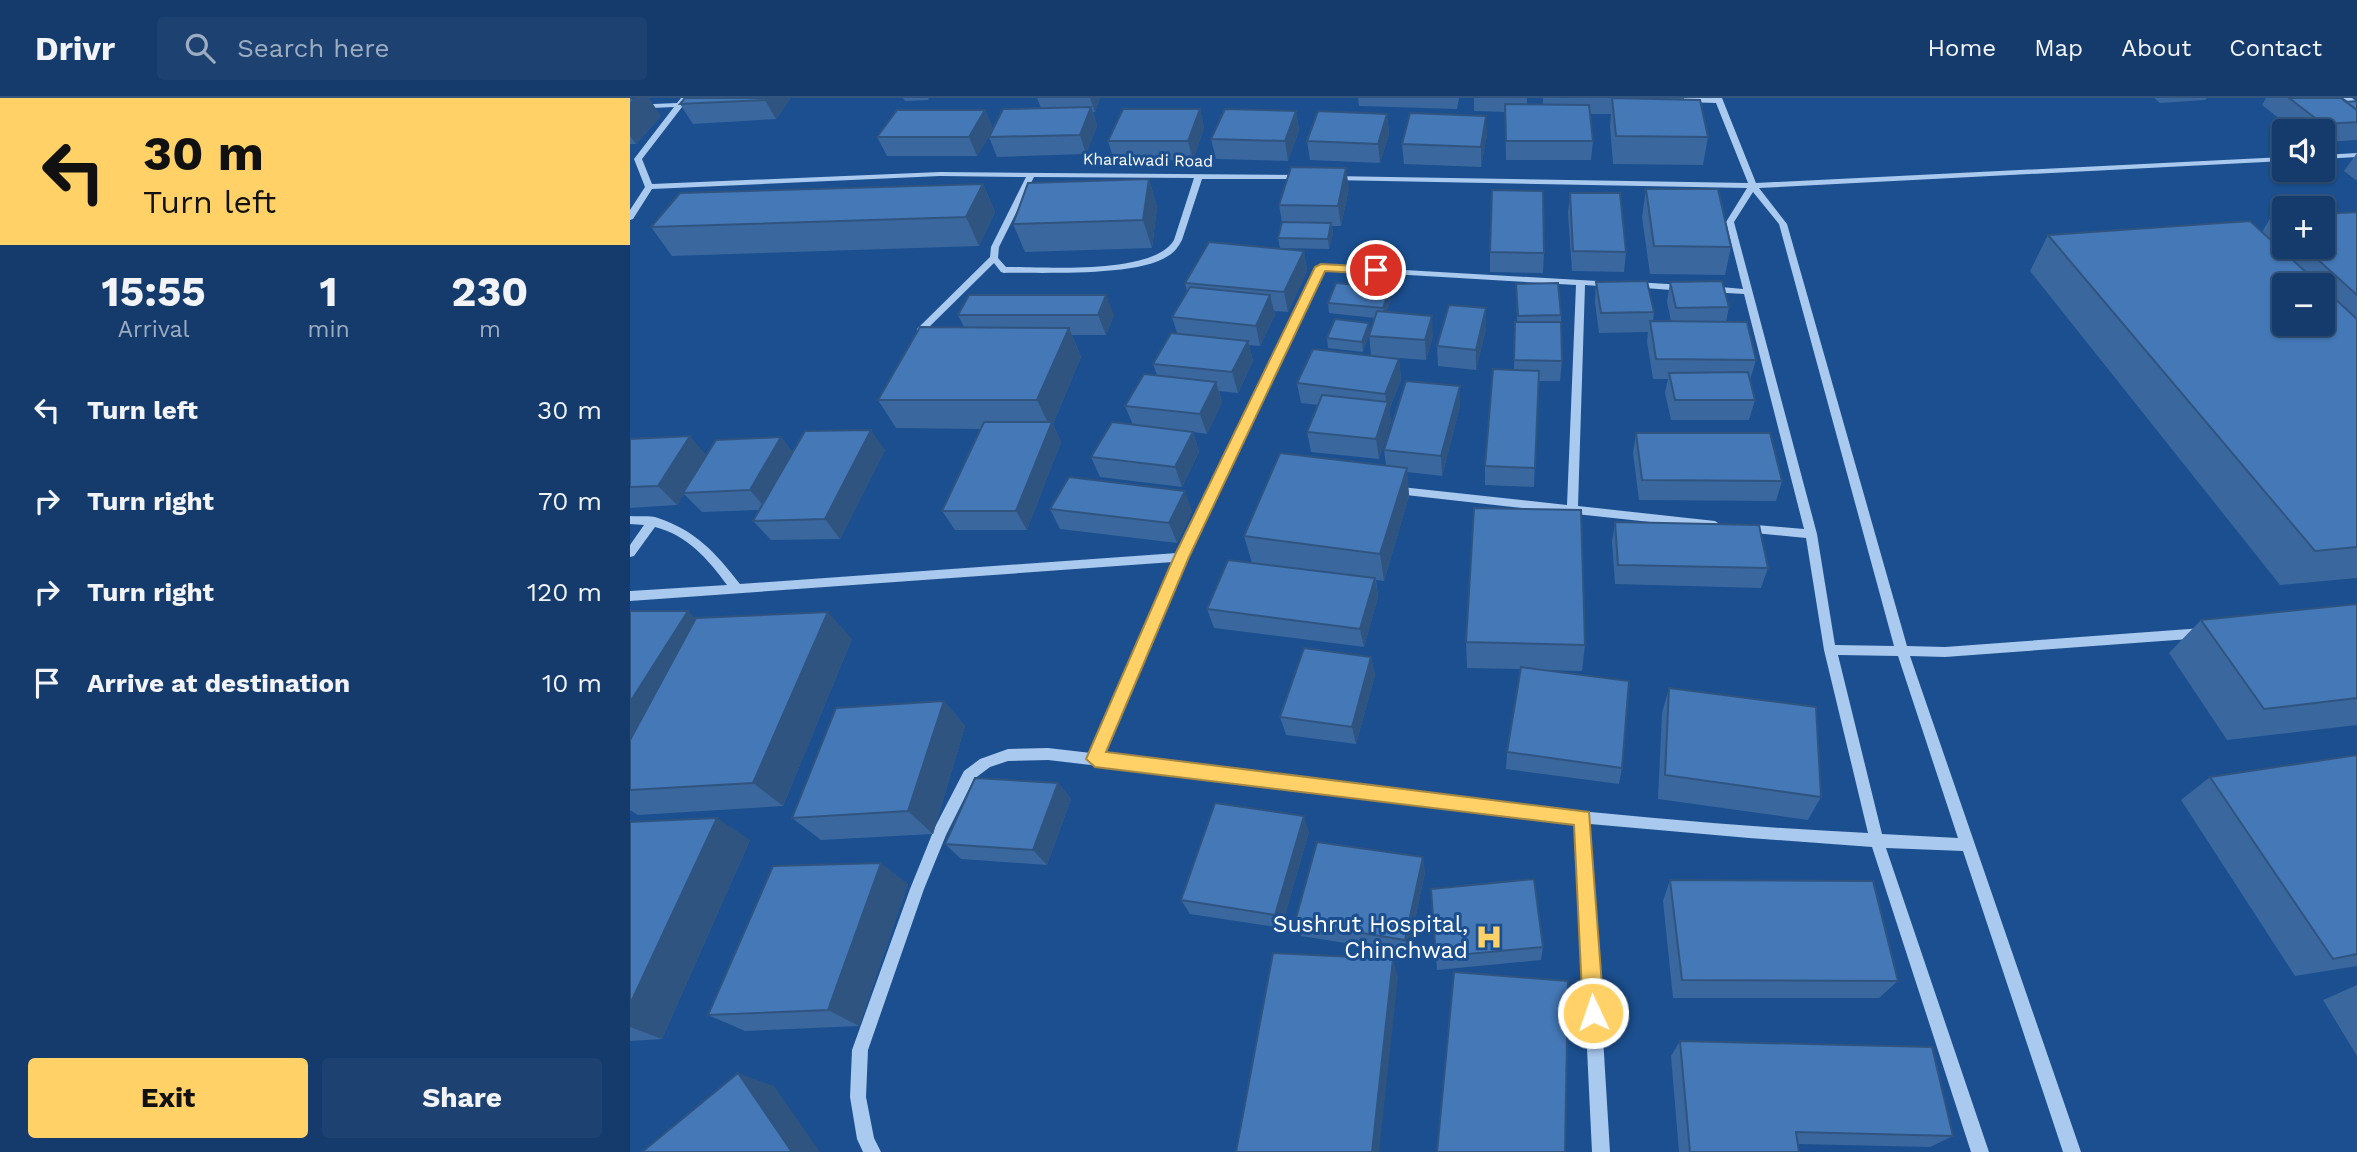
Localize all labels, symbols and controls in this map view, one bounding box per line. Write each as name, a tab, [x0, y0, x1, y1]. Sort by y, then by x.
search box	[157, 17, 647, 80]
text: Drivr	[35, 29, 115, 68]
icon: search	[181, 29, 219, 67]
text: Search here	[237, 33, 390, 63]
text: Home	[1928, 34, 1996, 62]
text: Map	[2034, 34, 2083, 62]
text: About	[2121, 34, 2191, 62]
text: Contact	[2229, 34, 2322, 62]
map controls	[2272, 119, 2335, 336]
button: sound	[2272, 119, 2335, 182]
text: 30 m	[143, 124, 264, 182]
icon: left	[28, 126, 119, 217]
street label: Kharalwadi Road	[1083, 149, 1213, 171]
text: Turn left	[143, 183, 276, 221]
button: +	[2272, 196, 2335, 259]
pin	[1346, 240, 1406, 300]
icon: arrive	[1357, 251, 1395, 289]
text: 15:55	[102, 267, 206, 316]
text: 1	[320, 267, 338, 316]
text: 230	[451, 267, 528, 316]
button: −	[2272, 273, 2335, 336]
text: Arrival	[118, 316, 190, 343]
text: min	[307, 316, 350, 343]
text: m	[479, 316, 501, 343]
icon: left	[28, 391, 66, 429]
text: Turn left	[87, 395, 198, 425]
text: 30 m	[537, 395, 602, 425]
icon: right	[28, 482, 66, 520]
text: Turn right	[87, 486, 214, 516]
text: 70 m	[538, 486, 602, 516]
icon: right	[28, 573, 66, 611]
text: Turn right	[87, 577, 214, 607]
text: 120 m	[527, 577, 602, 607]
icon: arrive	[28, 664, 66, 702]
text: Arrive at destination	[87, 668, 350, 698]
text: 10 m	[542, 668, 602, 698]
place label: Sushrut Hospital, Chinchwad	[1273, 911, 1468, 964]
hospital icon: Sushrut Hospital, Chinchwad	[1474, 922, 1504, 952]
position arrow	[1556, 976, 1630, 1050]
button: Exit	[28, 1058, 308, 1138]
button: Share	[322, 1058, 602, 1138]

